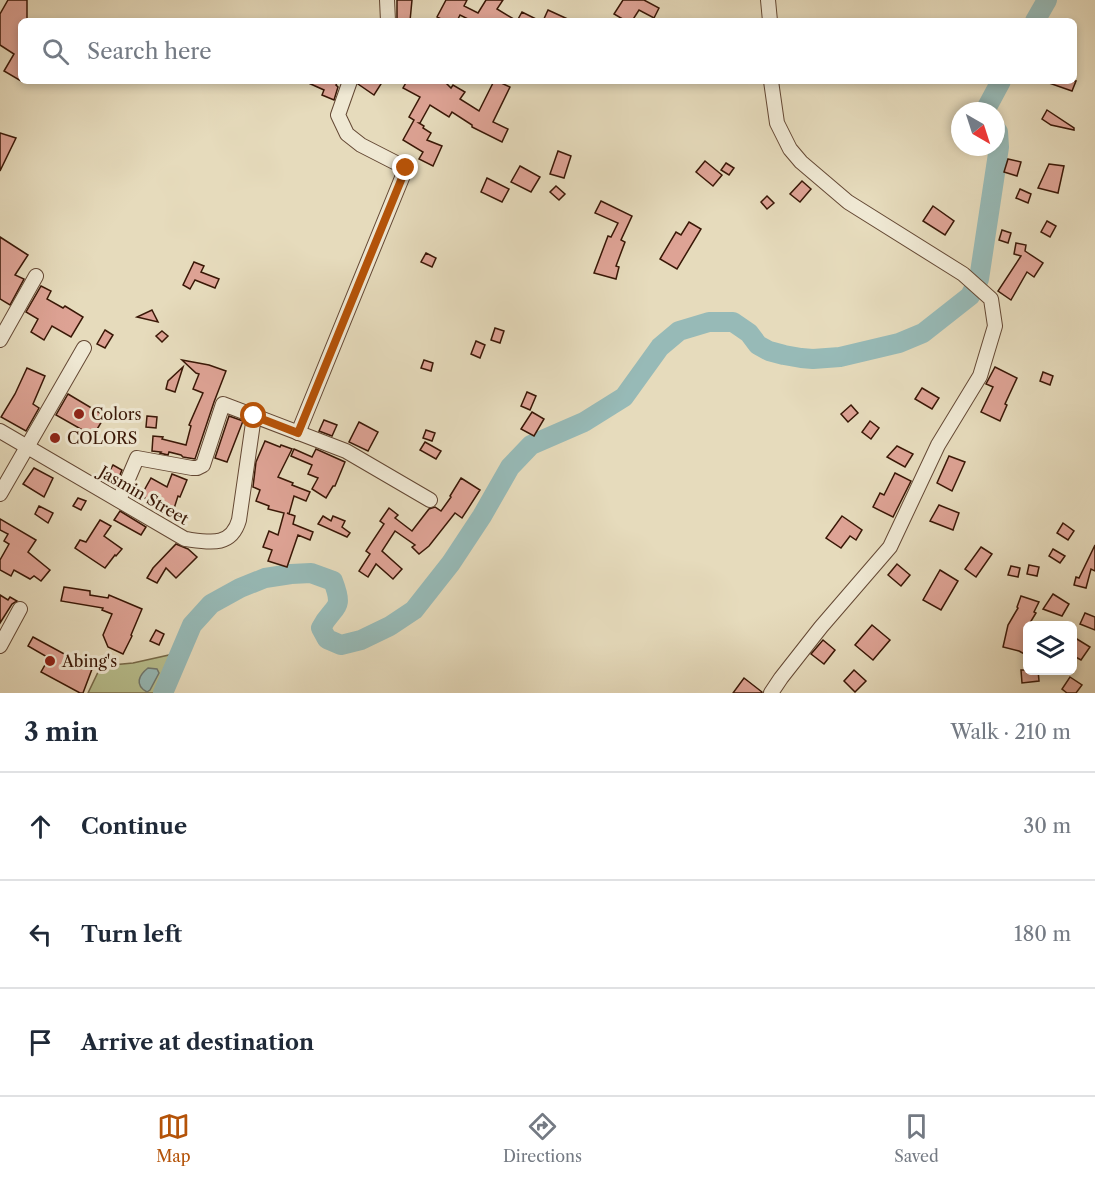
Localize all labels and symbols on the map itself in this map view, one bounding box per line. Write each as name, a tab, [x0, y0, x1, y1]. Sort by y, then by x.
north arrow	[951, 102, 1005, 156]
route end	[392, 154, 418, 180]
route start	[240, 402, 266, 428]
place label: Colors	[91, 404, 141, 424]
marker: Colors	[72, 407, 86, 421]
place label: COLORS	[67, 428, 137, 448]
marker: COLORS	[48, 431, 62, 445]
street label: Jasmin Street	[93, 460, 193, 529]
place label: Abing's	[61, 651, 117, 671]
marker: Abing's	[43, 654, 57, 668]

